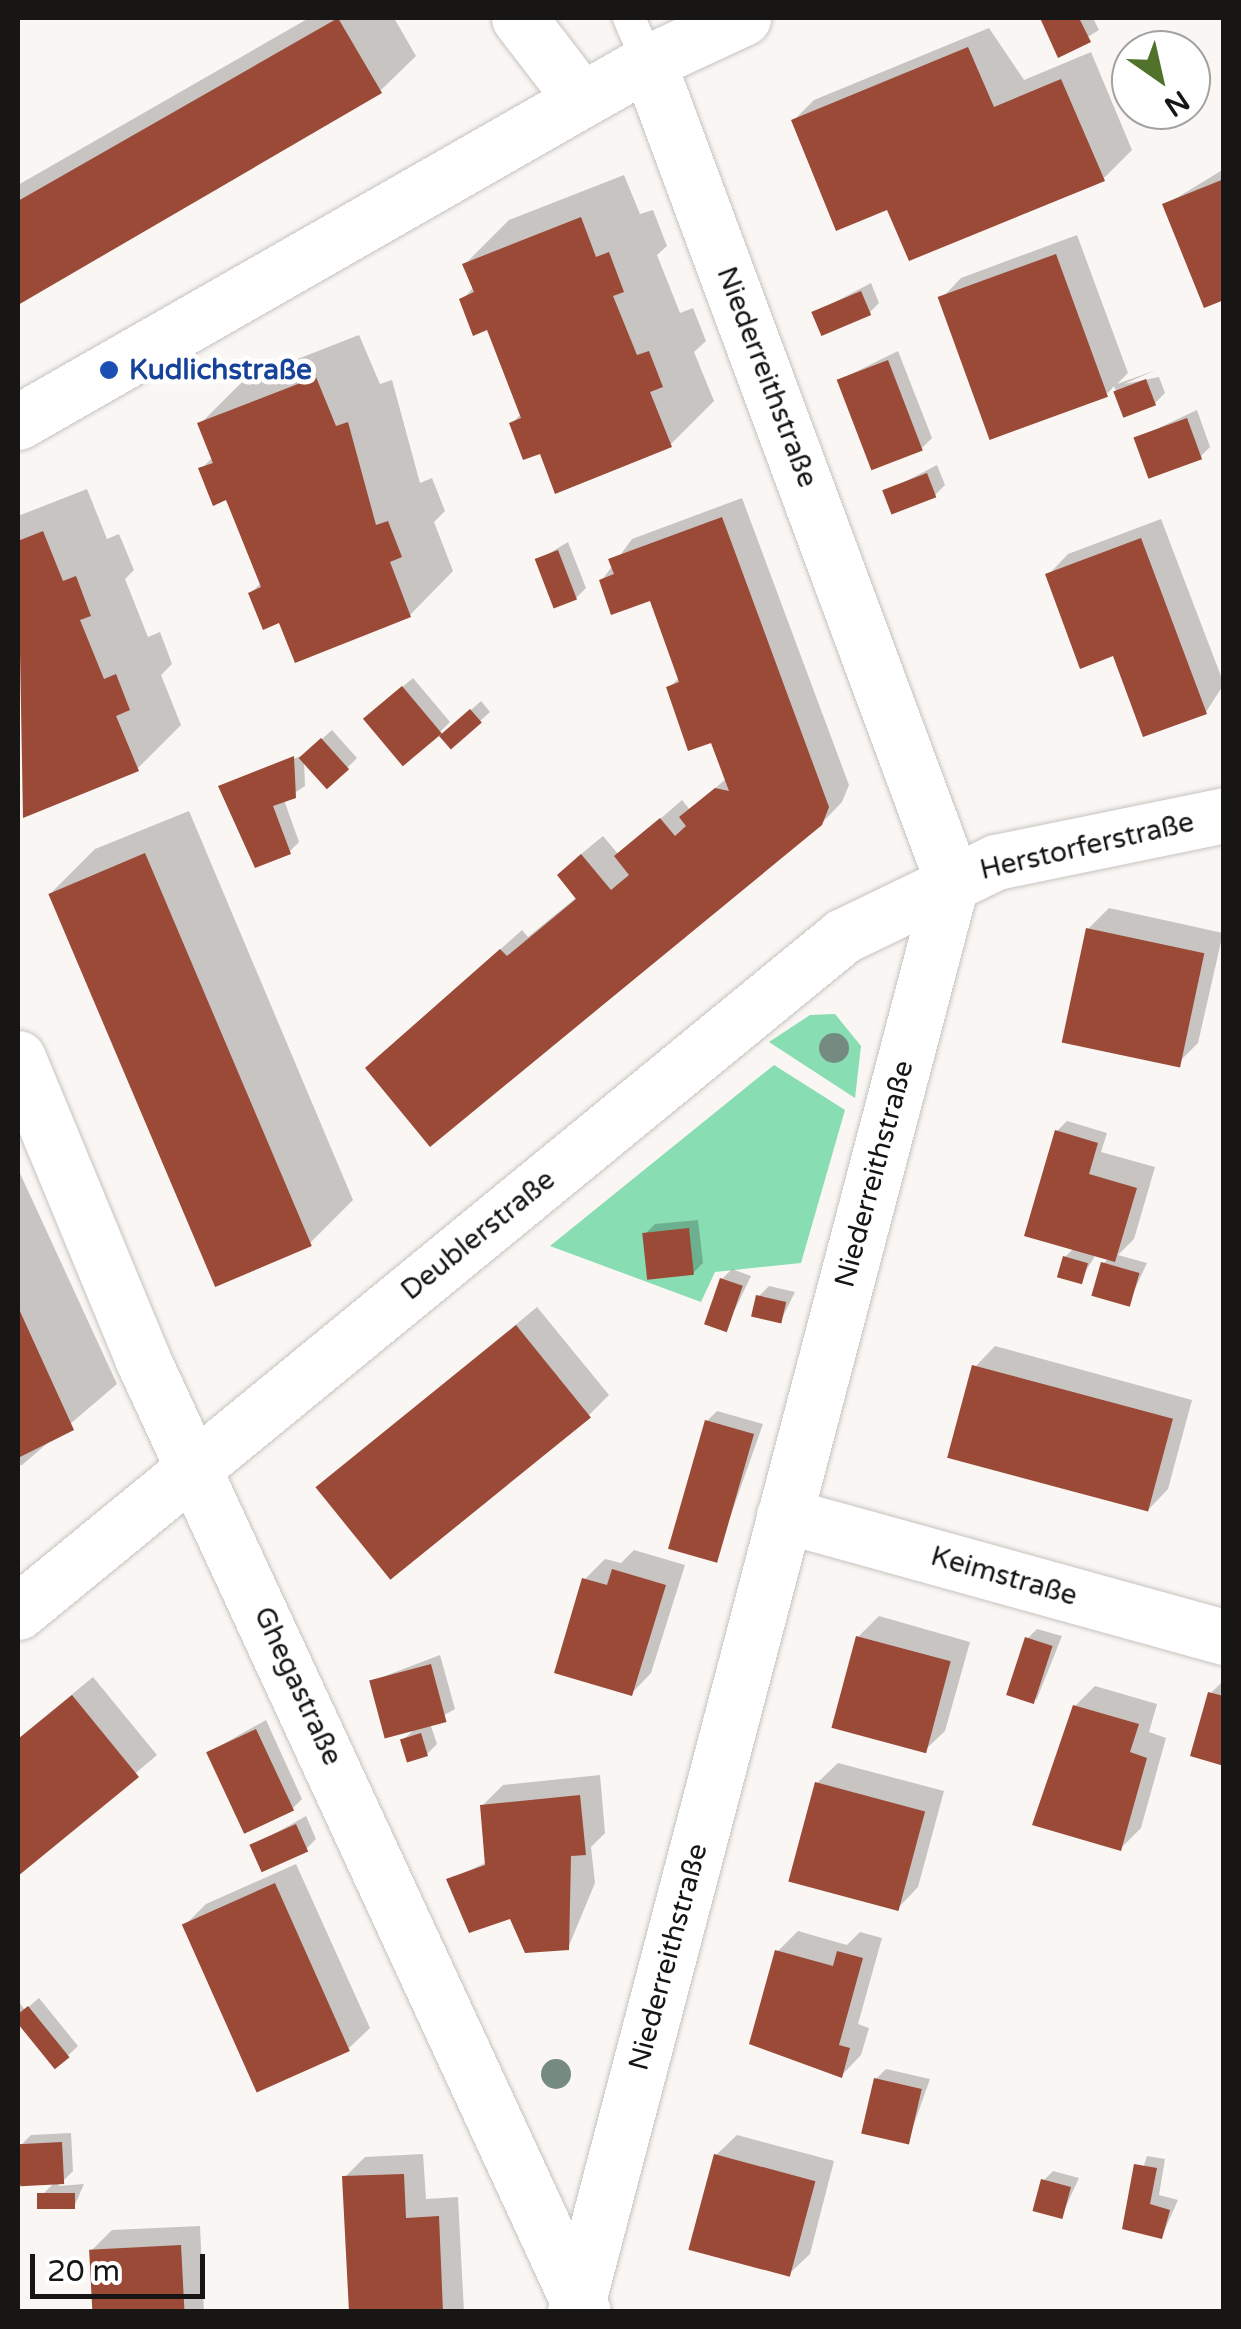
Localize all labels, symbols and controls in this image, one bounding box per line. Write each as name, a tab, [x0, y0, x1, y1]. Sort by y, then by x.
north arrow	[1111, 30, 1211, 130]
text: N	[1158, 83, 1195, 124]
street label: Niederreithstraße	[709, 262, 825, 492]
place label: Kudlichstraße	[129, 353, 312, 387]
marker: Kudlichstraße	[98, 359, 120, 381]
street label: Herstorferstraße	[977, 805, 1197, 887]
street label: Niederreithstraße	[828, 1057, 920, 1291]
street label: Deublerstraße	[394, 1163, 562, 1307]
street label: Keimstraße	[927, 1539, 1081, 1613]
street label: Ghegastraße	[247, 1601, 349, 1771]
street label: Niederreithstraße	[622, 1840, 714, 2074]
scale bar	[35, 2234, 210, 2296]
text: 20 m	[47, 2253, 120, 2290]

